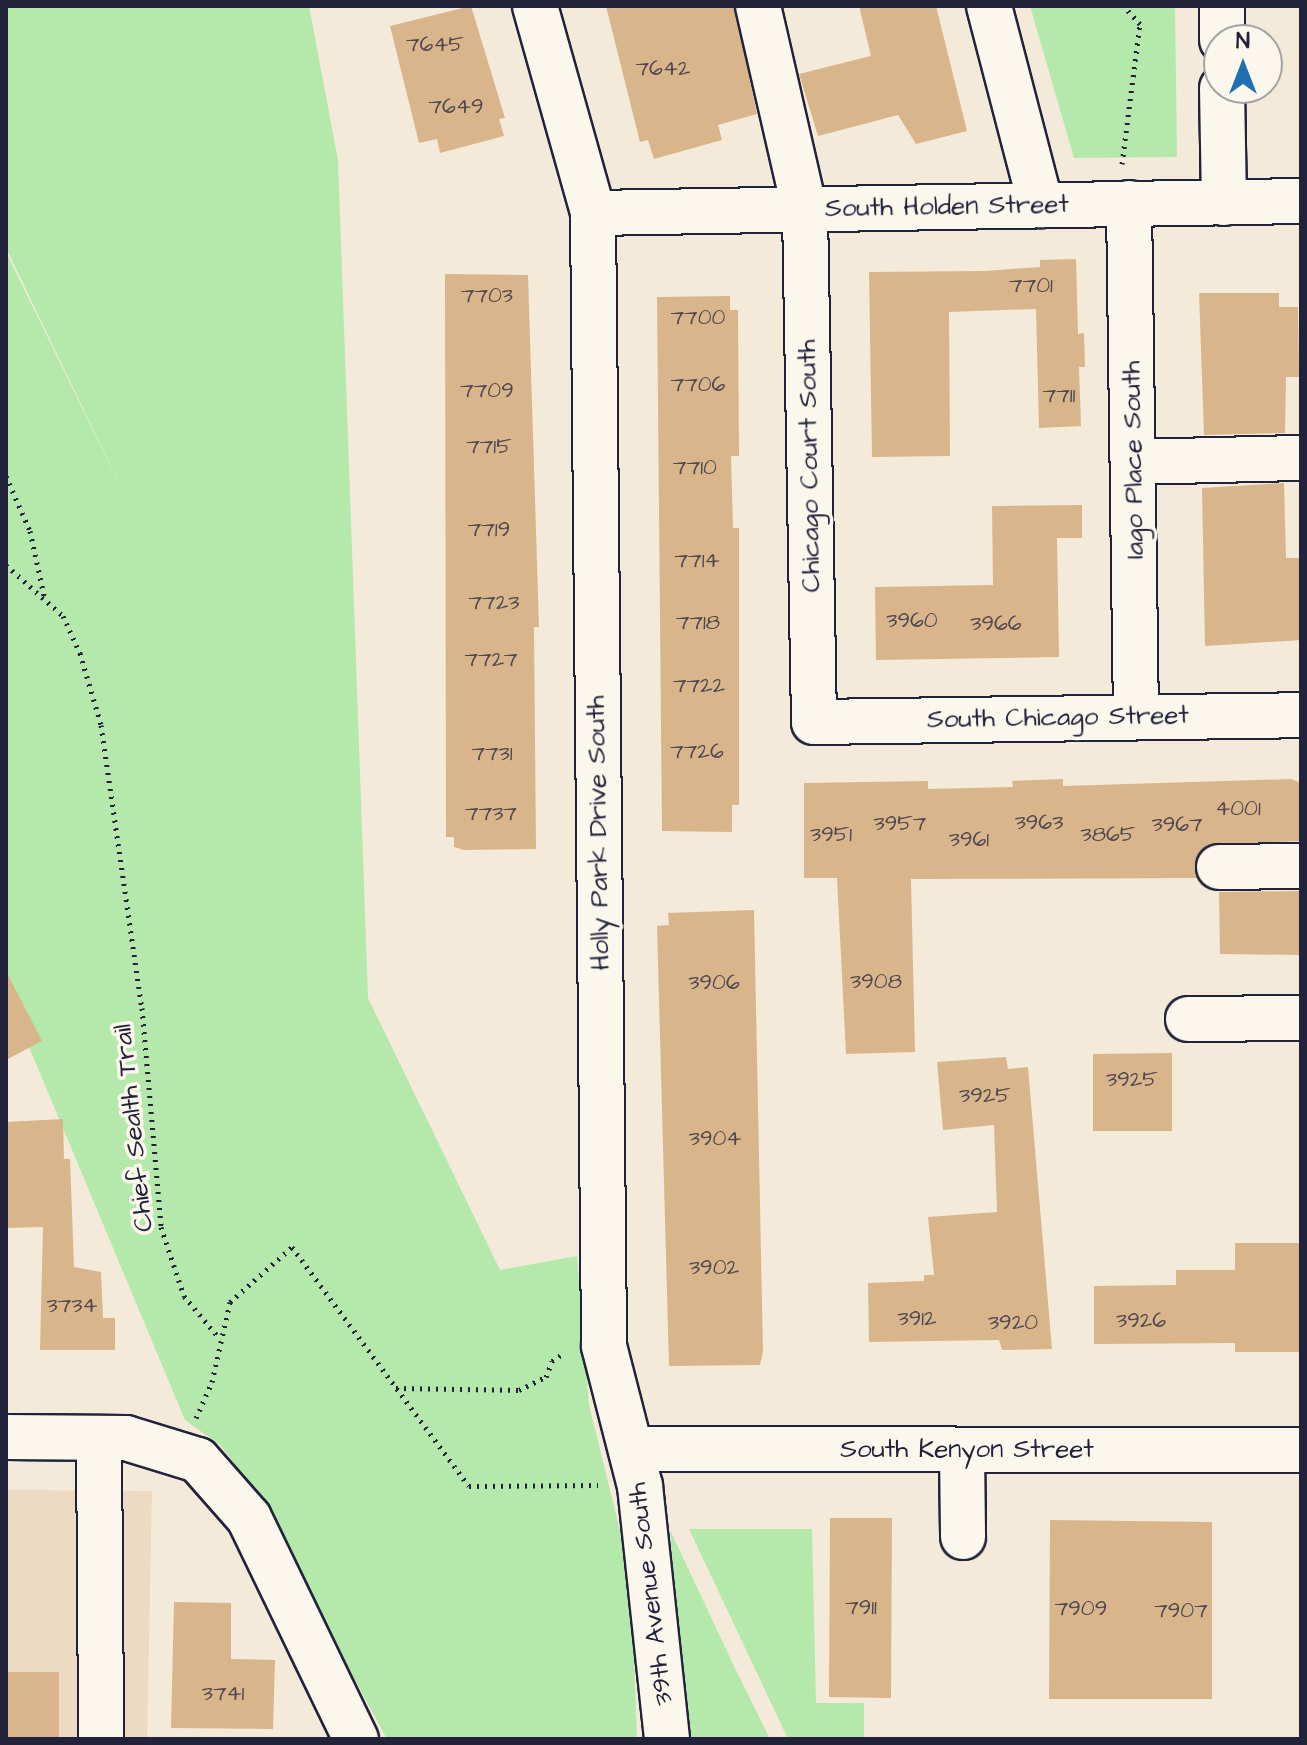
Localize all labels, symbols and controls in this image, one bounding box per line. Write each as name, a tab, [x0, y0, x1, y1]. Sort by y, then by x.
north arrow	[1203, 24, 1283, 104]
text: N	[1236, 26, 1250, 57]
house number: 7645	[406, 32, 464, 58]
house number: 7642	[636, 56, 690, 82]
house number: 7649	[429, 94, 483, 120]
street label: South Holden Street	[825, 189, 1069, 225]
house number: 7701	[1009, 273, 1053, 299]
house number: 7703	[461, 283, 513, 309]
house number: 7700	[671, 305, 725, 331]
street label: Chicago Court South	[792, 339, 828, 593]
street label: Iago Place South	[1117, 361, 1151, 559]
house number: 7706	[671, 372, 725, 398]
house number: 7709	[460, 378, 514, 404]
house number: 7711	[1043, 383, 1075, 409]
house number: 7715	[466, 434, 512, 460]
house number: 7710	[673, 455, 717, 481]
house number: 7719	[468, 517, 510, 543]
house number: 7714	[675, 548, 719, 574]
house number: 7723	[469, 590, 519, 616]
house number: 3960	[886, 608, 938, 634]
house number: 7718	[676, 610, 720, 636]
house number: 3966	[970, 611, 1022, 637]
house number: 7727	[464, 647, 518, 673]
house number: 7722	[673, 673, 725, 699]
street label: Holly Park Drive South	[581, 695, 617, 971]
street label: South Chicago Street	[927, 700, 1189, 736]
house number: 7726	[670, 739, 724, 765]
house number: 7731	[471, 741, 513, 767]
house number: 4001	[1215, 796, 1261, 822]
house number: 7737	[465, 801, 517, 827]
house number: 3963	[1015, 810, 1063, 836]
house number: 3957	[874, 811, 926, 837]
house number: 3967	[1151, 812, 1203, 838]
house number: 3951	[810, 822, 852, 848]
house number: 3865	[1081, 822, 1135, 848]
house number: 3961	[949, 827, 989, 853]
house number: 3908	[850, 969, 902, 995]
house number: 3906	[688, 970, 740, 996]
street label: Chief Sealth Trail	[108, 1023, 160, 1233]
house number: 3925	[1106, 1067, 1158, 1093]
house number: 3925	[959, 1083, 1011, 1109]
house number: 3904	[689, 1126, 741, 1152]
house number: 3902	[689, 1255, 739, 1281]
house number: 3734	[47, 1293, 97, 1319]
house number: 3912	[897, 1306, 937, 1332]
house number: 3926	[1116, 1308, 1166, 1334]
house number: 3920	[988, 1310, 1038, 1336]
street label: South Kenyon Street	[840, 1434, 1094, 1466]
street label: 39th Avenue South	[622, 1481, 680, 1707]
house number: 7911	[845, 1595, 877, 1621]
house number: 7909	[1055, 1596, 1107, 1622]
house number: 7907	[1154, 1598, 1208, 1624]
house number: 3741	[202, 1681, 244, 1707]

